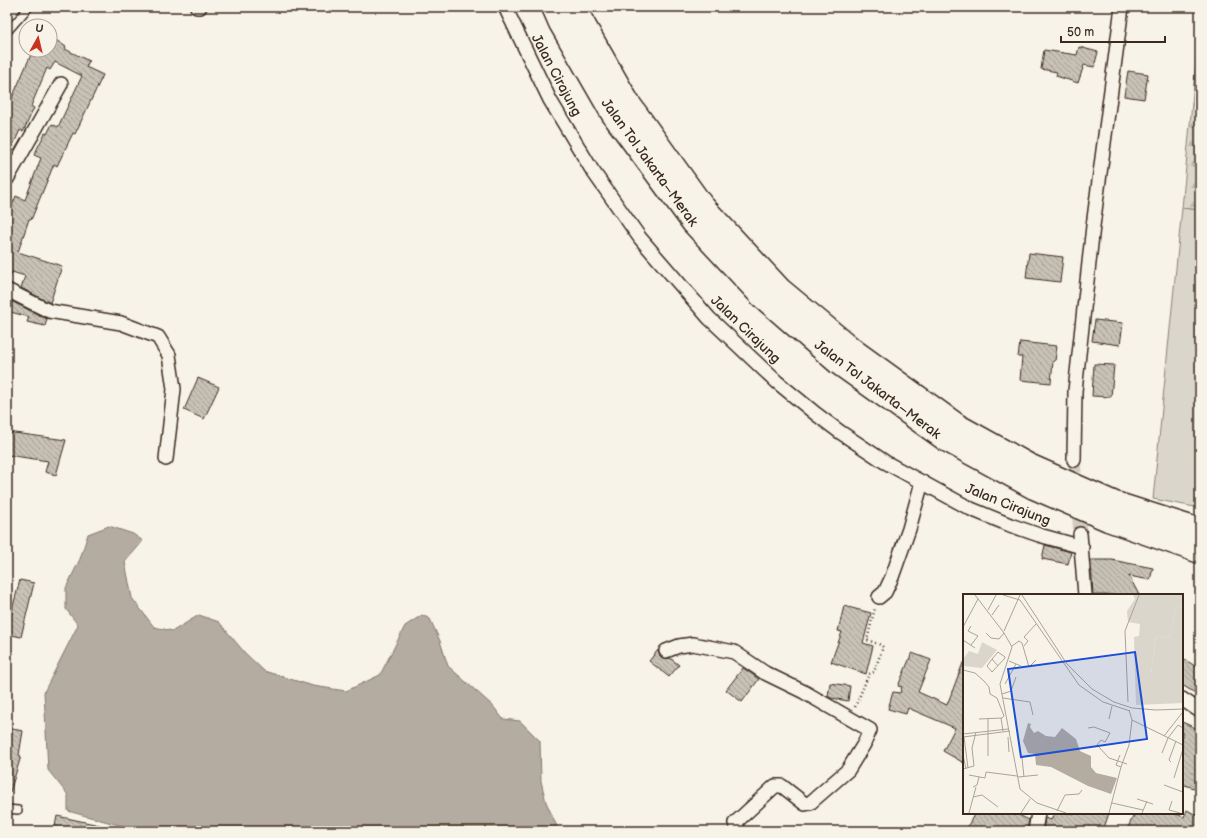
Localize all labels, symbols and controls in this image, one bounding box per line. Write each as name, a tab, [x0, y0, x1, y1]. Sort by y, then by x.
north arrow	[18, 18, 58, 58]
scale bar	[1061, 18, 1165, 44]
text: U	[35, 22, 44, 36]
text: 50 m	[1067, 25, 1094, 40]
street label: Jalan Cirajung	[528, 31, 585, 119]
street label: Jalan Tol Jakarta–Merak	[597, 95, 702, 230]
street label: Jalan Cirajung	[707, 292, 784, 367]
street label: Jalan Tol Jakarta–Merak	[811, 336, 944, 443]
street label: Jalan Cirajung	[963, 480, 1053, 529]
inset map	[963, 594, 1183, 814]

